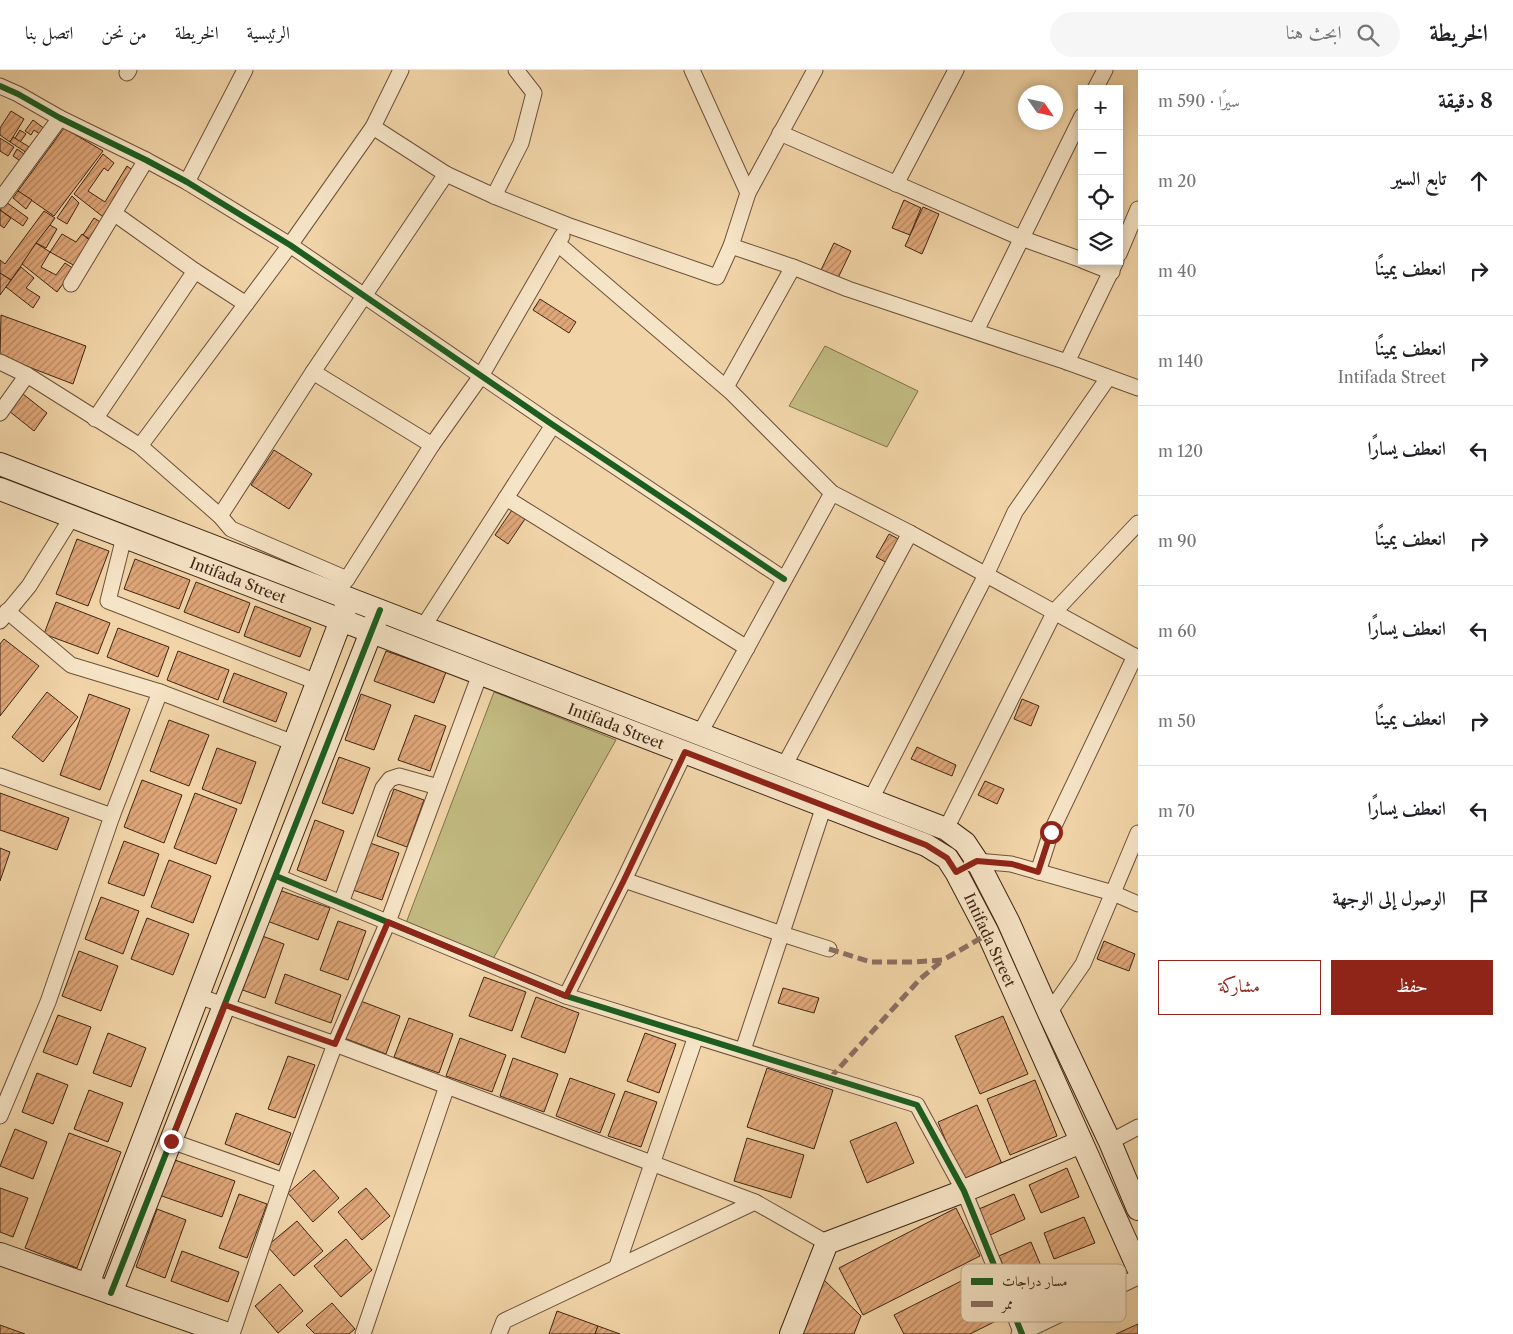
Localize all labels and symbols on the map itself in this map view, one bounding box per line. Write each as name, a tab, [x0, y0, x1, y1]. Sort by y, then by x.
north arrow	[1018, 85, 1063, 130]
street label: Intifada Street	[187, 553, 289, 607]
street label: Intifada Street	[565, 699, 667, 753]
route start	[1040, 821, 1063, 844]
street label: Intifada Street	[960, 890, 1020, 991]
route end	[160, 1130, 183, 1153]
legend	[961, 1264, 1126, 1322]
text: مسار دراجات	[1002, 1272, 1068, 1290]
text: ممر	[1000, 1295, 1013, 1313]

